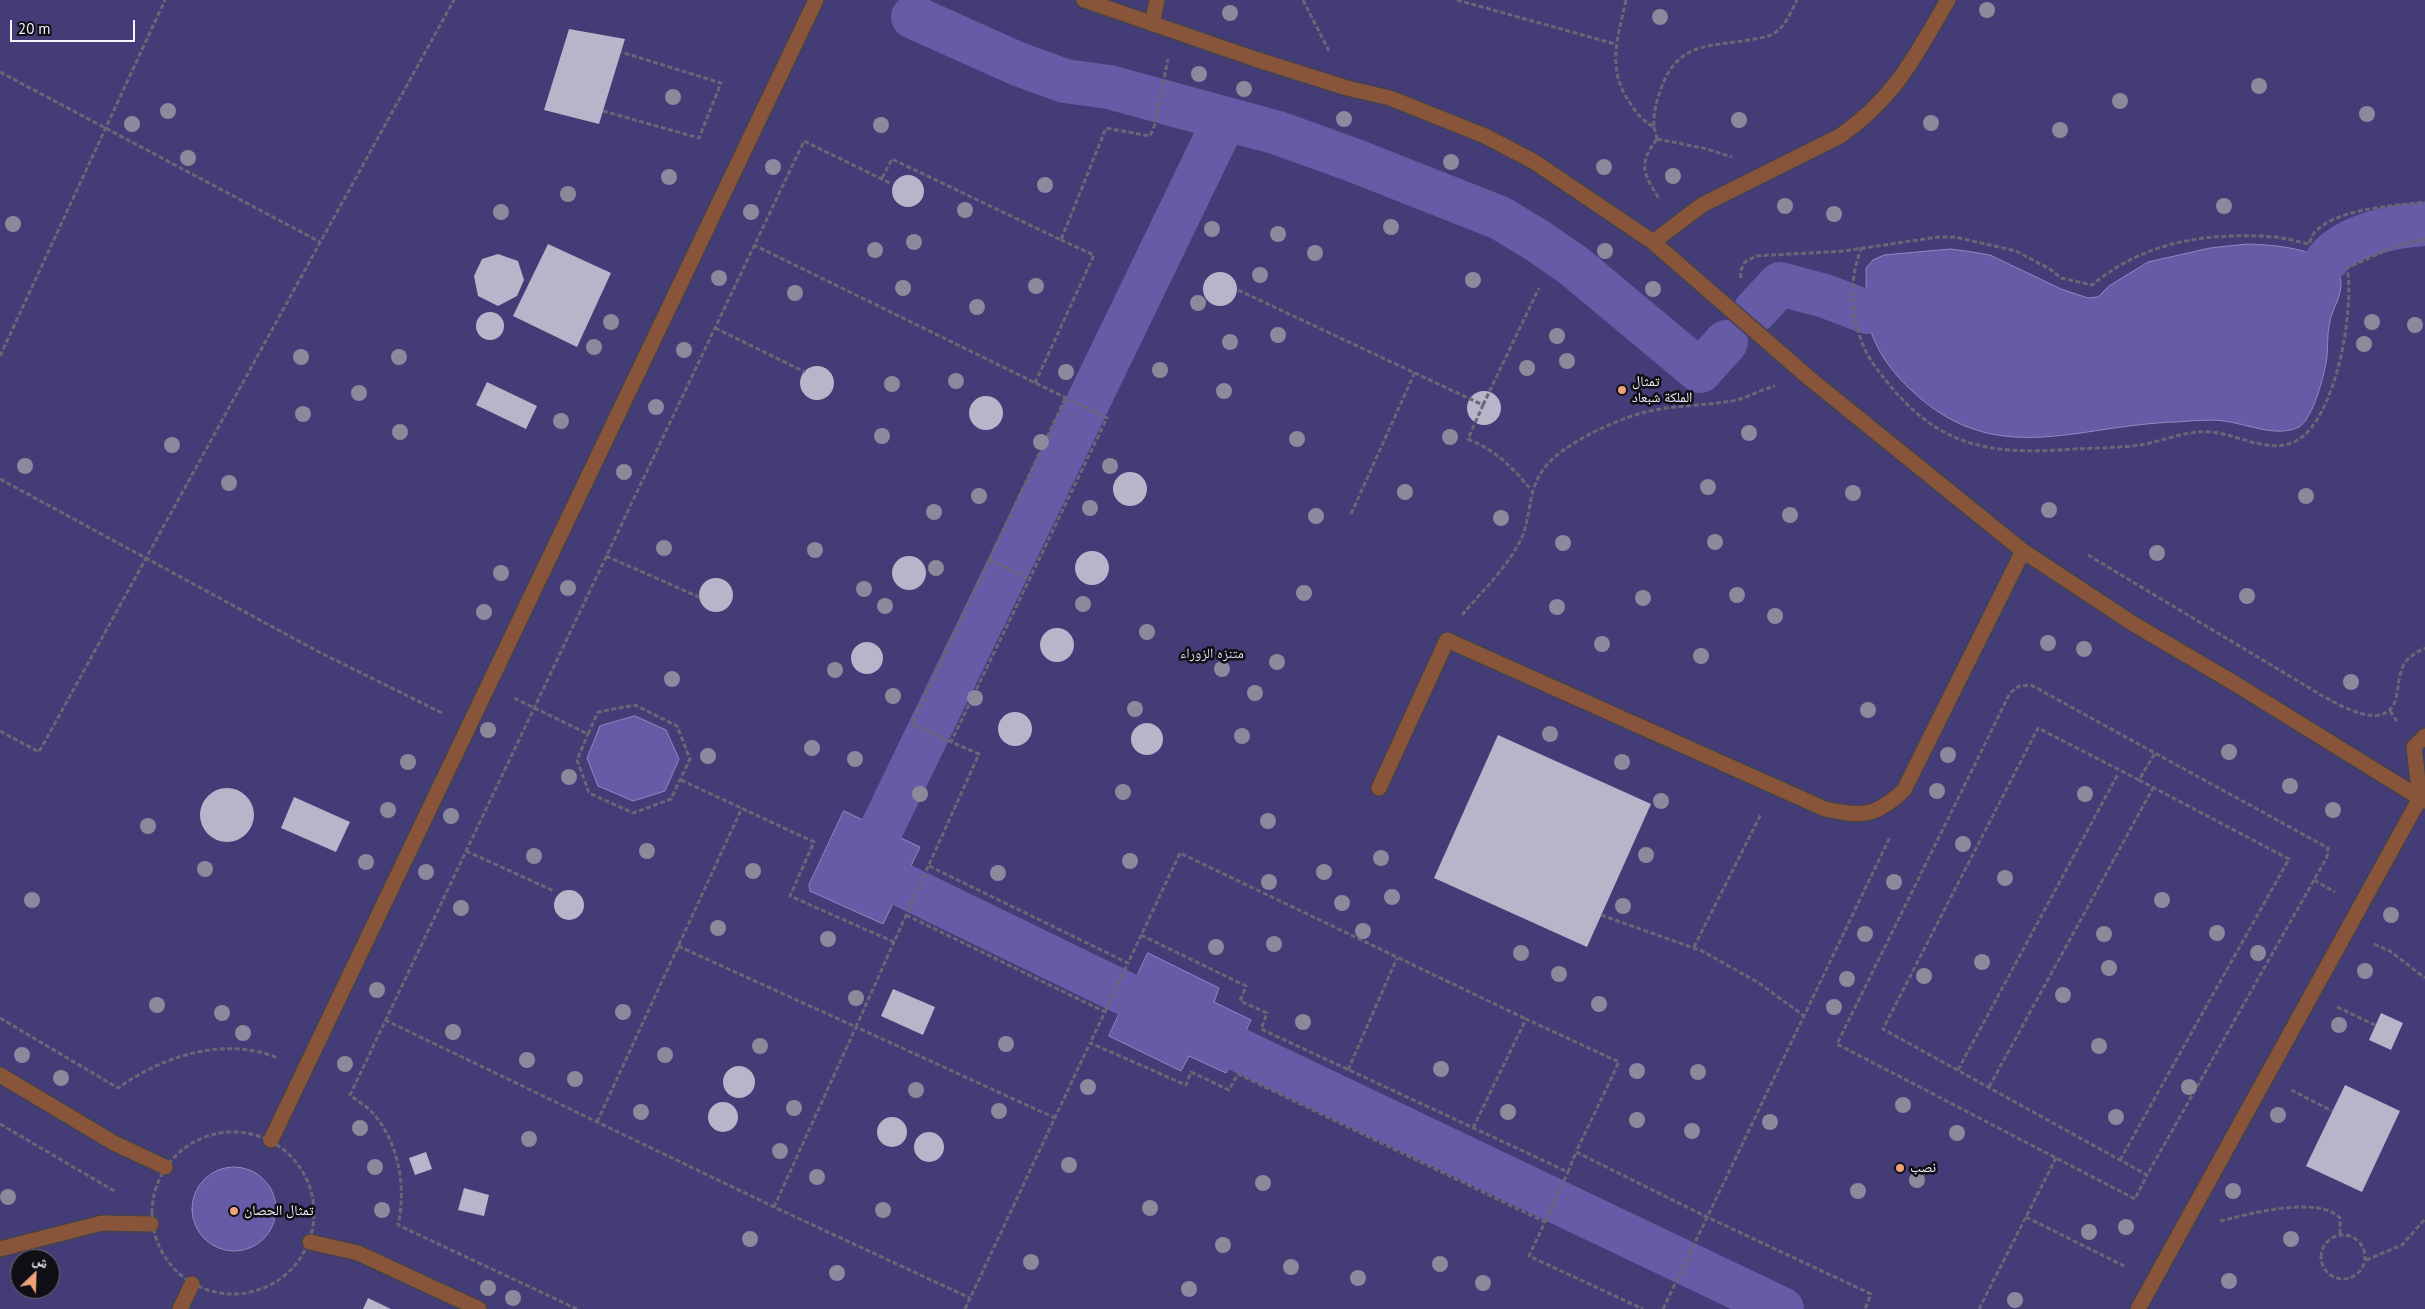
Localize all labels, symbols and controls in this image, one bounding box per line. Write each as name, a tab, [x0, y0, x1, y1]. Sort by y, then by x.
scale bar	[12, 10, 138, 42]
text: 20 m	[18, 19, 51, 38]
place label: تمثال الملكة شبعاد	[1632, 374, 1692, 407]
marker: تمثال الملكة شبعاد	[1616, 384, 1628, 396]
park label: متنزه الزوراء	[1180, 646, 1244, 662]
place label: نصب	[1910, 1160, 1936, 1176]
marker: نصب	[1894, 1162, 1906, 1174]
place label: تمثال الحصان	[244, 1203, 313, 1219]
marker: تمثال الحصان	[228, 1205, 240, 1217]
north arrow	[10, 1249, 60, 1299]
text: ش	[30, 1250, 51, 1272]

